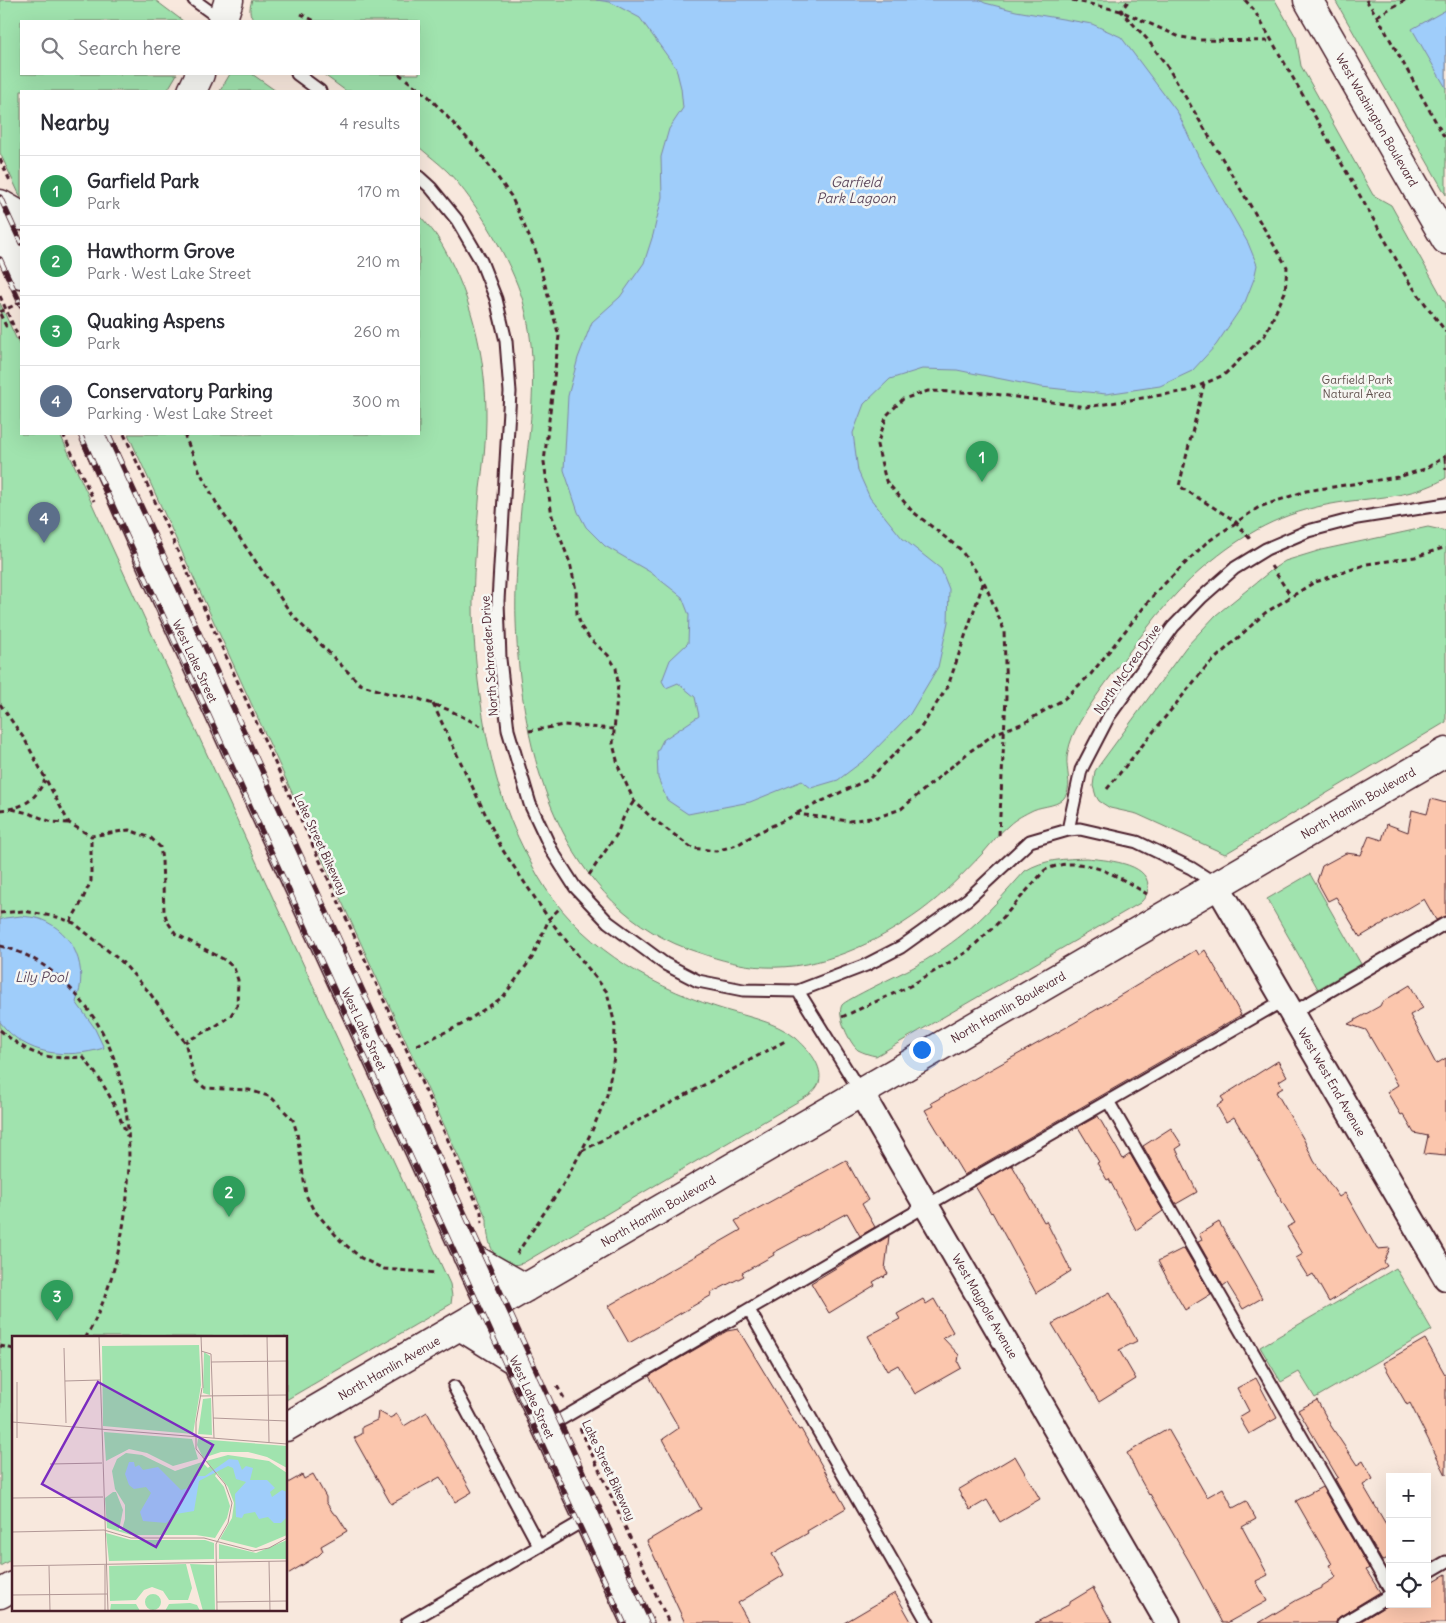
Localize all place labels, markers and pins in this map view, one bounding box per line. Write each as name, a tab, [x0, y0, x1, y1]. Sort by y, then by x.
pin: 1	[966, 441, 998, 482]
pin: 4	[28, 502, 60, 543]
pin: 2	[213, 1176, 245, 1217]
pin: 3	[41, 1280, 73, 1321]

